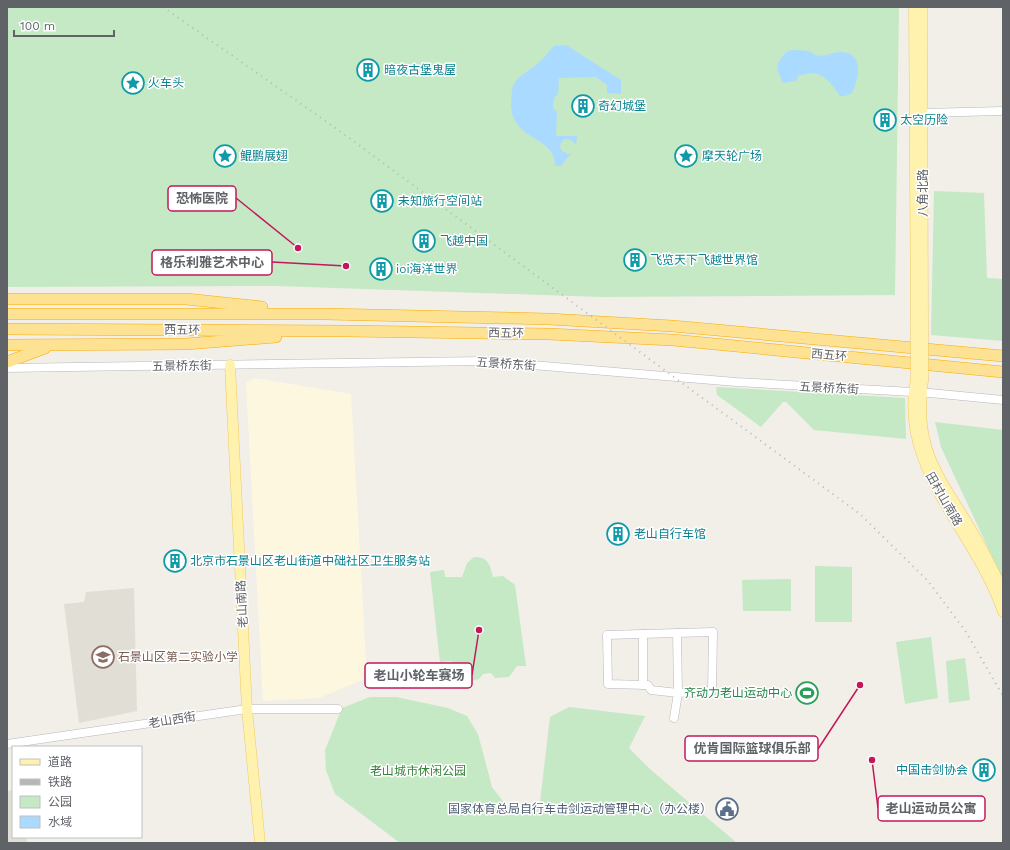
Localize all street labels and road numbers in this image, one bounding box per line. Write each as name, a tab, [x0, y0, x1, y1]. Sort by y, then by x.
street label: 八角北路	[916, 169, 930, 217]
street label: 西五环	[164, 323, 200, 337]
street label: 西五环	[488, 326, 524, 340]
street label: 西五环	[810, 346, 848, 364]
street label: 五景桥东街	[476, 355, 536, 373]
street label: 五景桥东街	[152, 358, 212, 374]
street label: 五景桥东街	[799, 379, 859, 397]
street label: 田村山南路	[923, 470, 965, 528]
street label: 老山南路	[234, 580, 250, 628]
street label: 老山西街	[147, 709, 197, 731]

